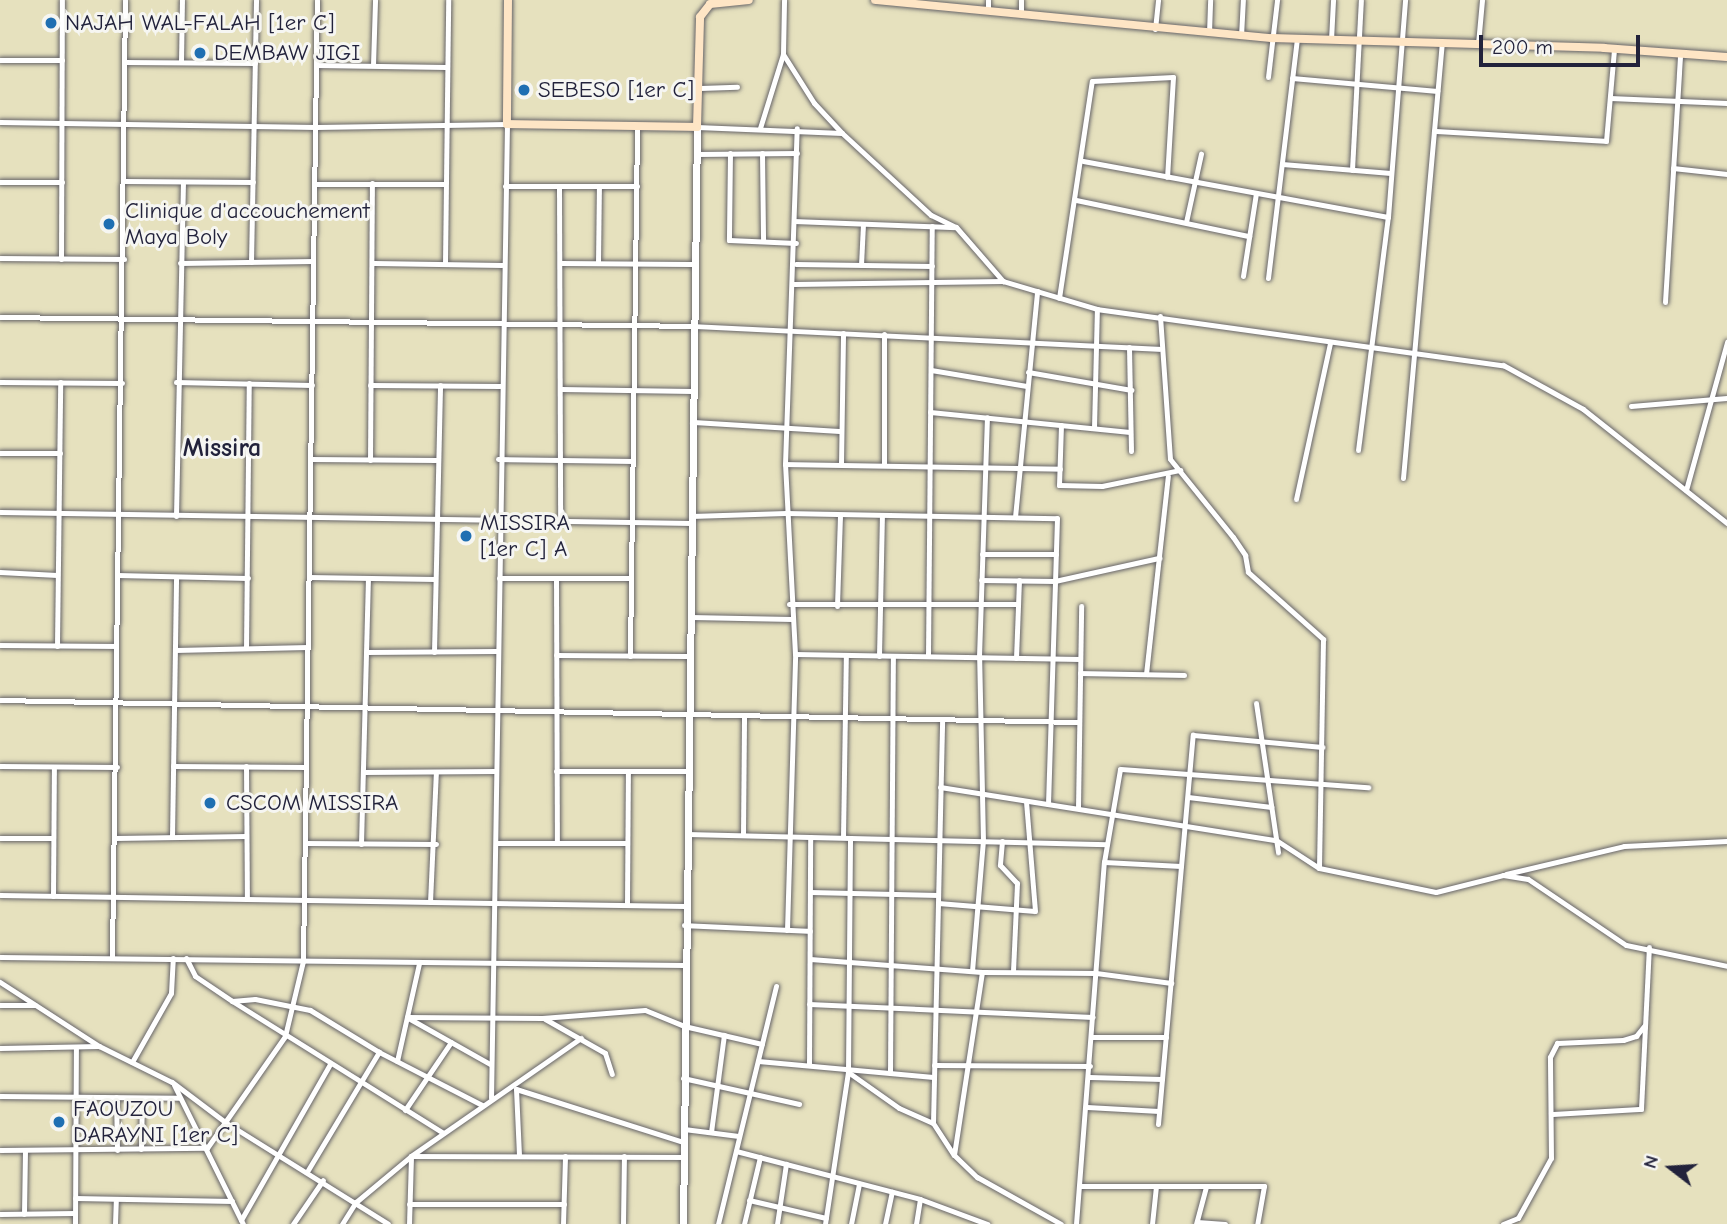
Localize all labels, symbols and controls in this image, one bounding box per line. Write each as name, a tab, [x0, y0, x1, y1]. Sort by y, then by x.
place label: NAJAH WAL-FALAH [1er C]	[65, 9, 334, 37]
marker: NAJAH WAL-FALAH [1er C]	[43, 15, 59, 31]
scale bar	[1482, 21, 1643, 65]
text: 200 m	[1492, 35, 1553, 59]
place label: DEMBAW JIGI	[214, 39, 360, 67]
marker: DEMBAW JIGI	[192, 45, 208, 61]
place label: SEBESO [1er C]	[538, 76, 694, 104]
marker: SEBESO [1er C]	[516, 82, 532, 98]
place label: Clinique d'accouchement Maya Boly	[125, 197, 370, 251]
marker: Clinique d'accouchement Maya Boly	[99, 214, 119, 234]
district label: Missira	[183, 433, 261, 465]
place label: MISSIRA [1er C] A	[480, 509, 570, 563]
marker: MISSIRA [1er C] A	[458, 528, 474, 544]
place label: CSCOM MISSIRA	[226, 789, 398, 817]
marker: CSCOM MISSIRA	[200, 793, 220, 813]
place label: FAOUZOU DARAYNI [1er C]	[73, 1095, 238, 1149]
marker: FAOUZOU DARAYNI [1er C]	[51, 1114, 67, 1130]
north arrow	[1636, 1133, 1706, 1203]
text: N	[1639, 1153, 1663, 1171]

